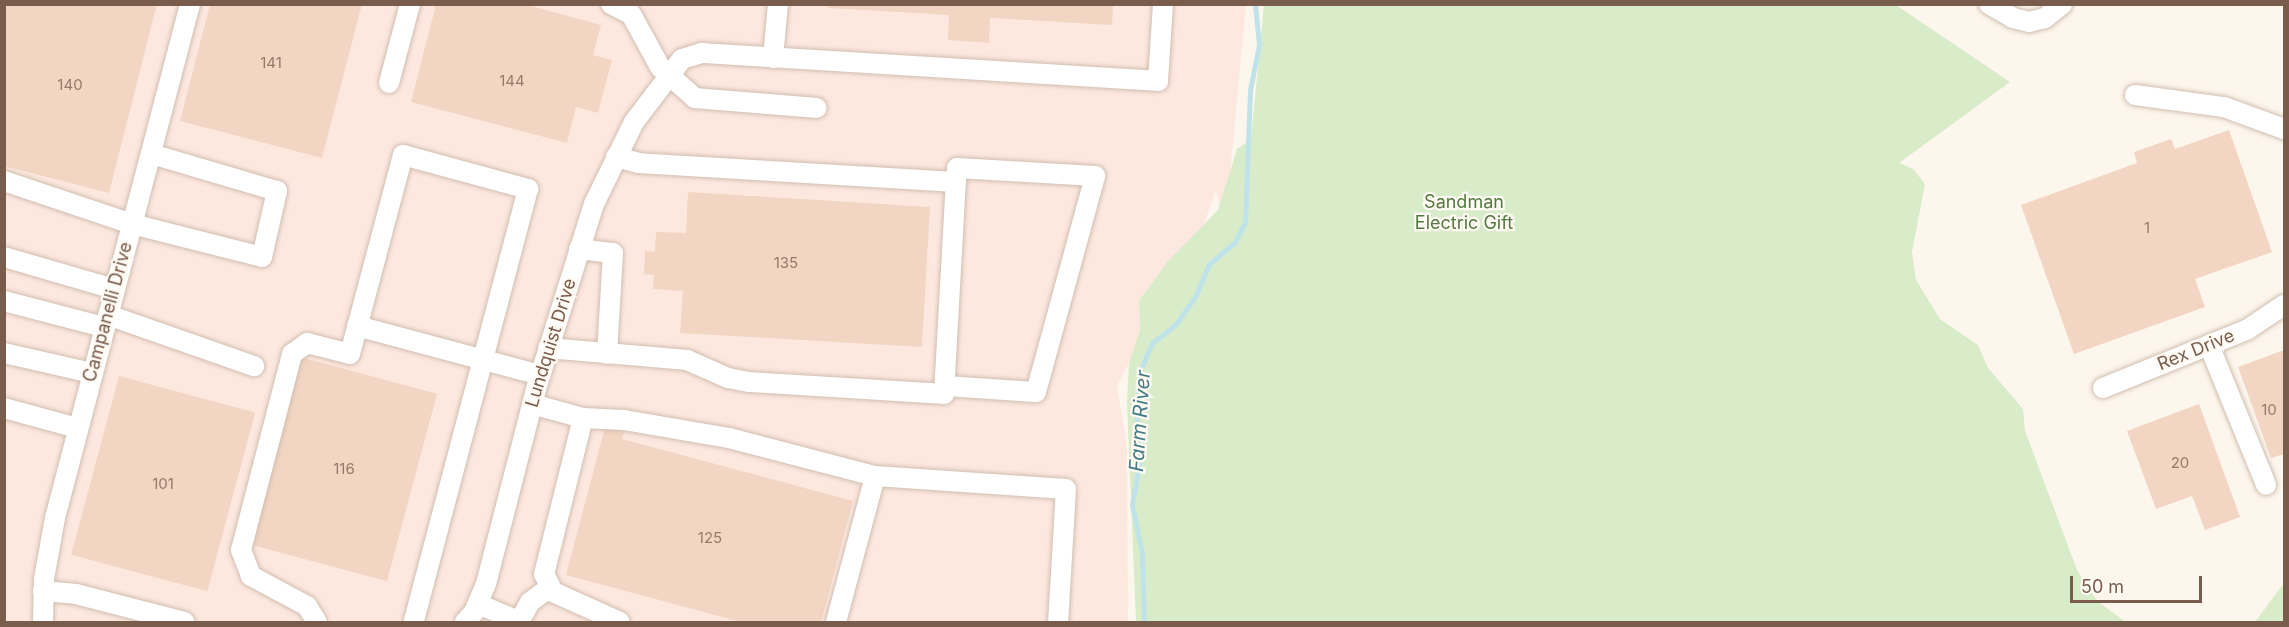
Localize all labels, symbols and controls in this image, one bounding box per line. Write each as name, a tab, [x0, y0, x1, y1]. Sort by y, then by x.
house number: 141	[260, 54, 282, 72]
house number: 144	[499, 72, 525, 90]
house number: 140	[57, 76, 83, 94]
park label: Sandman Electric Gift	[1415, 192, 1513, 234]
house number: 1	[2144, 219, 2150, 237]
street label: Campanelli Drive	[79, 240, 137, 384]
house number: 135	[774, 254, 798, 272]
street label: Lundquist Drive	[521, 276, 581, 410]
street label: Rex Drive	[2154, 325, 2238, 375]
water label: Farm River	[1124, 369, 1156, 473]
house number: 10	[2261, 401, 2277, 419]
house number: 20	[2171, 454, 2189, 472]
house number: 116	[333, 460, 355, 478]
house number: 101	[152, 475, 174, 493]
house number: 125	[698, 529, 722, 547]
scale bar	[2073, 564, 2205, 602]
text: 50 m	[2081, 576, 2124, 597]

